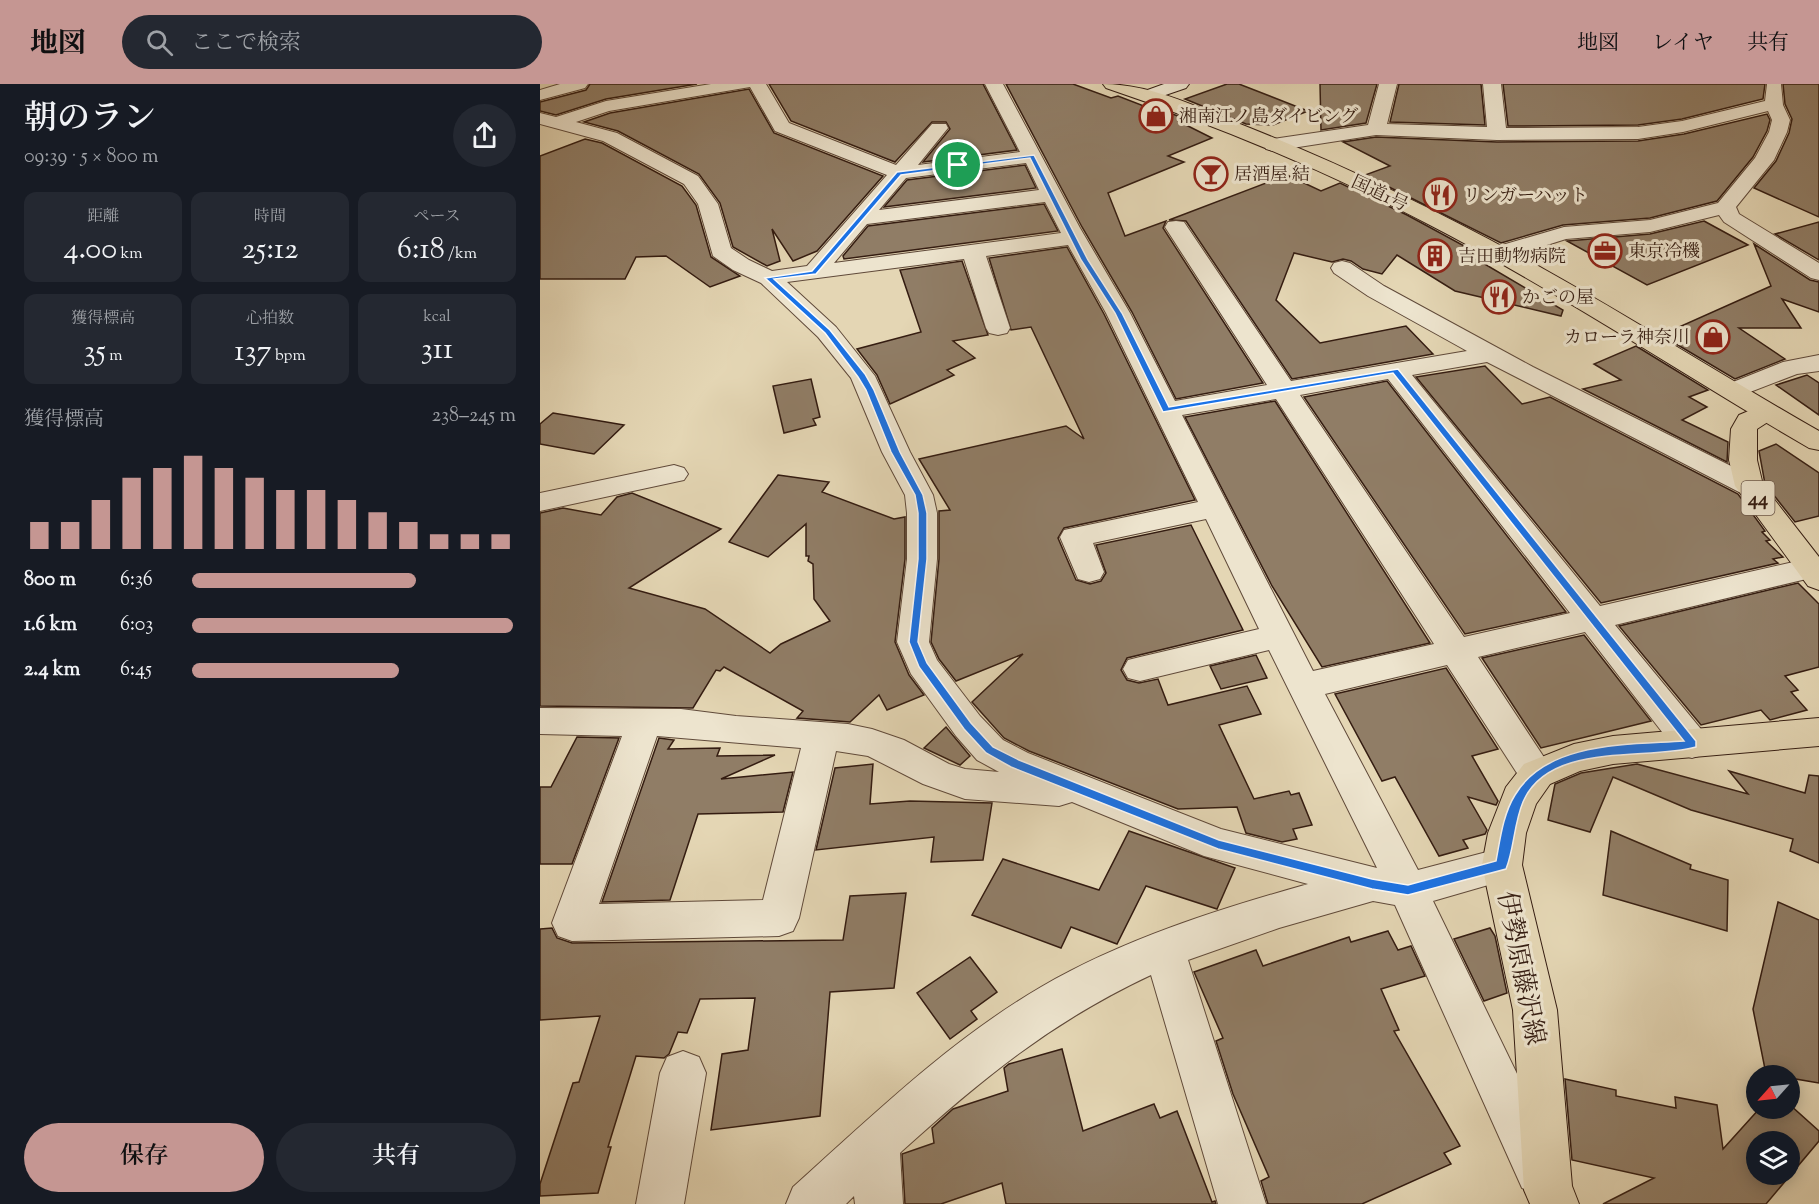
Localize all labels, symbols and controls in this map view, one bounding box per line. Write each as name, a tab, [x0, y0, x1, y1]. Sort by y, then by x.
search box	[122, 15, 542, 69]
text: 地図	[30, 25, 86, 65]
icon: search	[143, 26, 176, 59]
text: ここで検索	[191, 28, 301, 60]
text: 地図	[1577, 29, 1619, 59]
text: レイヤ	[1652, 29, 1714, 59]
text: 共有	[1747, 29, 1789, 59]
text: 朝のラン	[24, 96, 156, 144]
shop icon: 湘南江ノ島ダイビング	[1138, 98, 1174, 134]
button: share	[453, 104, 516, 167]
place label: 湘南江ノ島ダイビング	[1179, 105, 1358, 131]
pin	[932, 139, 983, 190]
text: 09:39 · 5 × 800 m	[24, 143, 159, 172]
icon: arrive	[941, 148, 974, 181]
bar icon: 居酒屋 結	[1193, 156, 1229, 192]
place label: 居酒屋 結	[1234, 163, 1310, 189]
street label: 国道1号	[1346, 170, 1412, 219]
restaurant icon: リンガーハット	[1422, 177, 1458, 213]
place label: リンガーハット	[1463, 184, 1588, 210]
text: 距離	[87, 206, 119, 229]
text: 時間	[254, 206, 286, 229]
text: ペース	[413, 206, 461, 229]
text: 4.00	[64, 229, 117, 272]
text: 25:12	[242, 229, 298, 272]
text: 6:18	[397, 229, 445, 272]
office icon: 東京冷機	[1587, 233, 1623, 269]
building icon: 吉田動物病院	[1417, 238, 1453, 274]
place label: 東京冷機	[1628, 240, 1700, 266]
text: km	[117, 243, 143, 266]
text: /km	[445, 243, 477, 266]
place label: 吉田動物病院	[1458, 245, 1566, 271]
restaurant icon: かごの屋	[1481, 279, 1517, 315]
place label: かごの屋	[1522, 286, 1594, 312]
text: kcal	[423, 306, 451, 329]
text: 獲得標高	[71, 308, 135, 331]
text: 心拍数	[246, 308, 294, 331]
shop icon: カローラ神奈川	[1695, 319, 1731, 355]
place label: カローラ神奈川	[1564, 326, 1690, 352]
text: 311	[421, 329, 453, 372]
text: 35	[83, 331, 106, 374]
text: 137	[234, 331, 272, 374]
text: m	[106, 345, 123, 368]
text: bpm	[272, 345, 306, 368]
text: 238–245 m	[432, 402, 516, 431]
text: 獲得標高	[24, 406, 104, 435]
road number: 44	[1742, 481, 1774, 515]
text: 800 m	[24, 566, 76, 595]
text: 6:36	[120, 566, 153, 595]
text: 1.6 km	[24, 611, 77, 640]
text: 6:03	[120, 611, 153, 640]
text: 2.4 km	[24, 656, 80, 685]
text: 6:45	[120, 656, 152, 685]
street label: 伊勢原藤沢線	[1487, 888, 1553, 1049]
north arrow	[1746, 1065, 1800, 1119]
map controls	[1746, 1065, 1800, 1185]
button: 保存	[24, 1123, 264, 1192]
button: 共有	[276, 1123, 516, 1192]
button: layers	[1746, 1131, 1800, 1185]

